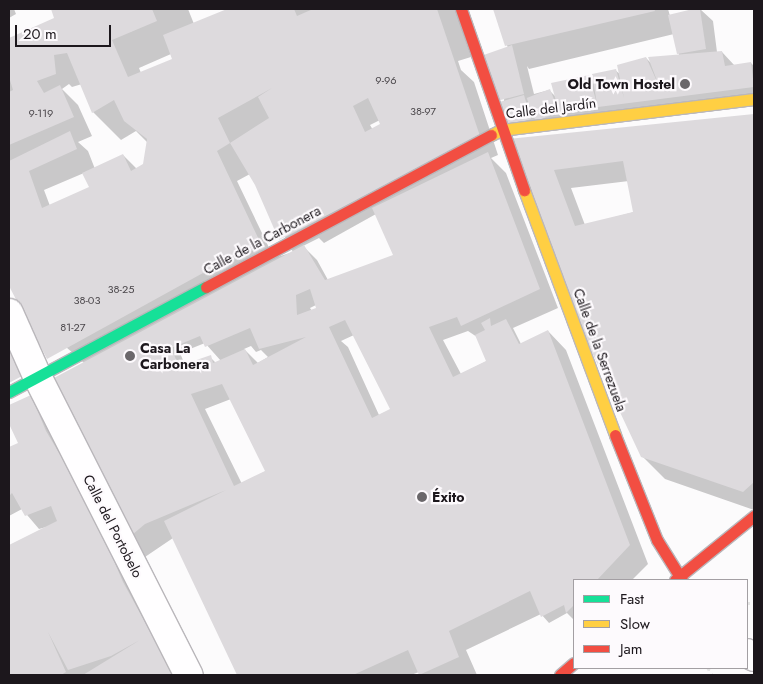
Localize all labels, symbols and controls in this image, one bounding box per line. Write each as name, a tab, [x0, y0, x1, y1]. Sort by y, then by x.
scale bar	[18, 15, 114, 47]
text: 20 m	[23, 23, 57, 45]
house number: 9-96	[375, 73, 397, 87]
place label: Old Town Hostel	[568, 76, 675, 92]
marker: Old Town Hostel	[679, 78, 691, 90]
street label: Calle del Jardín	[505, 94, 597, 122]
house number: 38-97	[410, 104, 436, 118]
house number: 9-119	[29, 106, 53, 120]
street label: Calle de la Carbonera	[200, 202, 324, 278]
house number: 38-25	[108, 282, 134, 296]
street label: Calle de la Serrezuela	[570, 286, 630, 414]
house number: 38-03	[74, 293, 100, 307]
house number: 81-27	[60, 320, 86, 334]
place label: Casa La Carbonera	[140, 340, 209, 372]
marker: Casa La Carbonera	[124, 350, 136, 362]
street label: Calle del Portobelo	[80, 472, 146, 580]
place label: Éxito	[432, 489, 464, 505]
marker: Éxito	[416, 491, 428, 503]
legend	[573, 579, 748, 669]
text: Fast	[620, 588, 644, 610]
text: Slow	[620, 613, 650, 635]
text: Jam	[620, 638, 643, 660]

